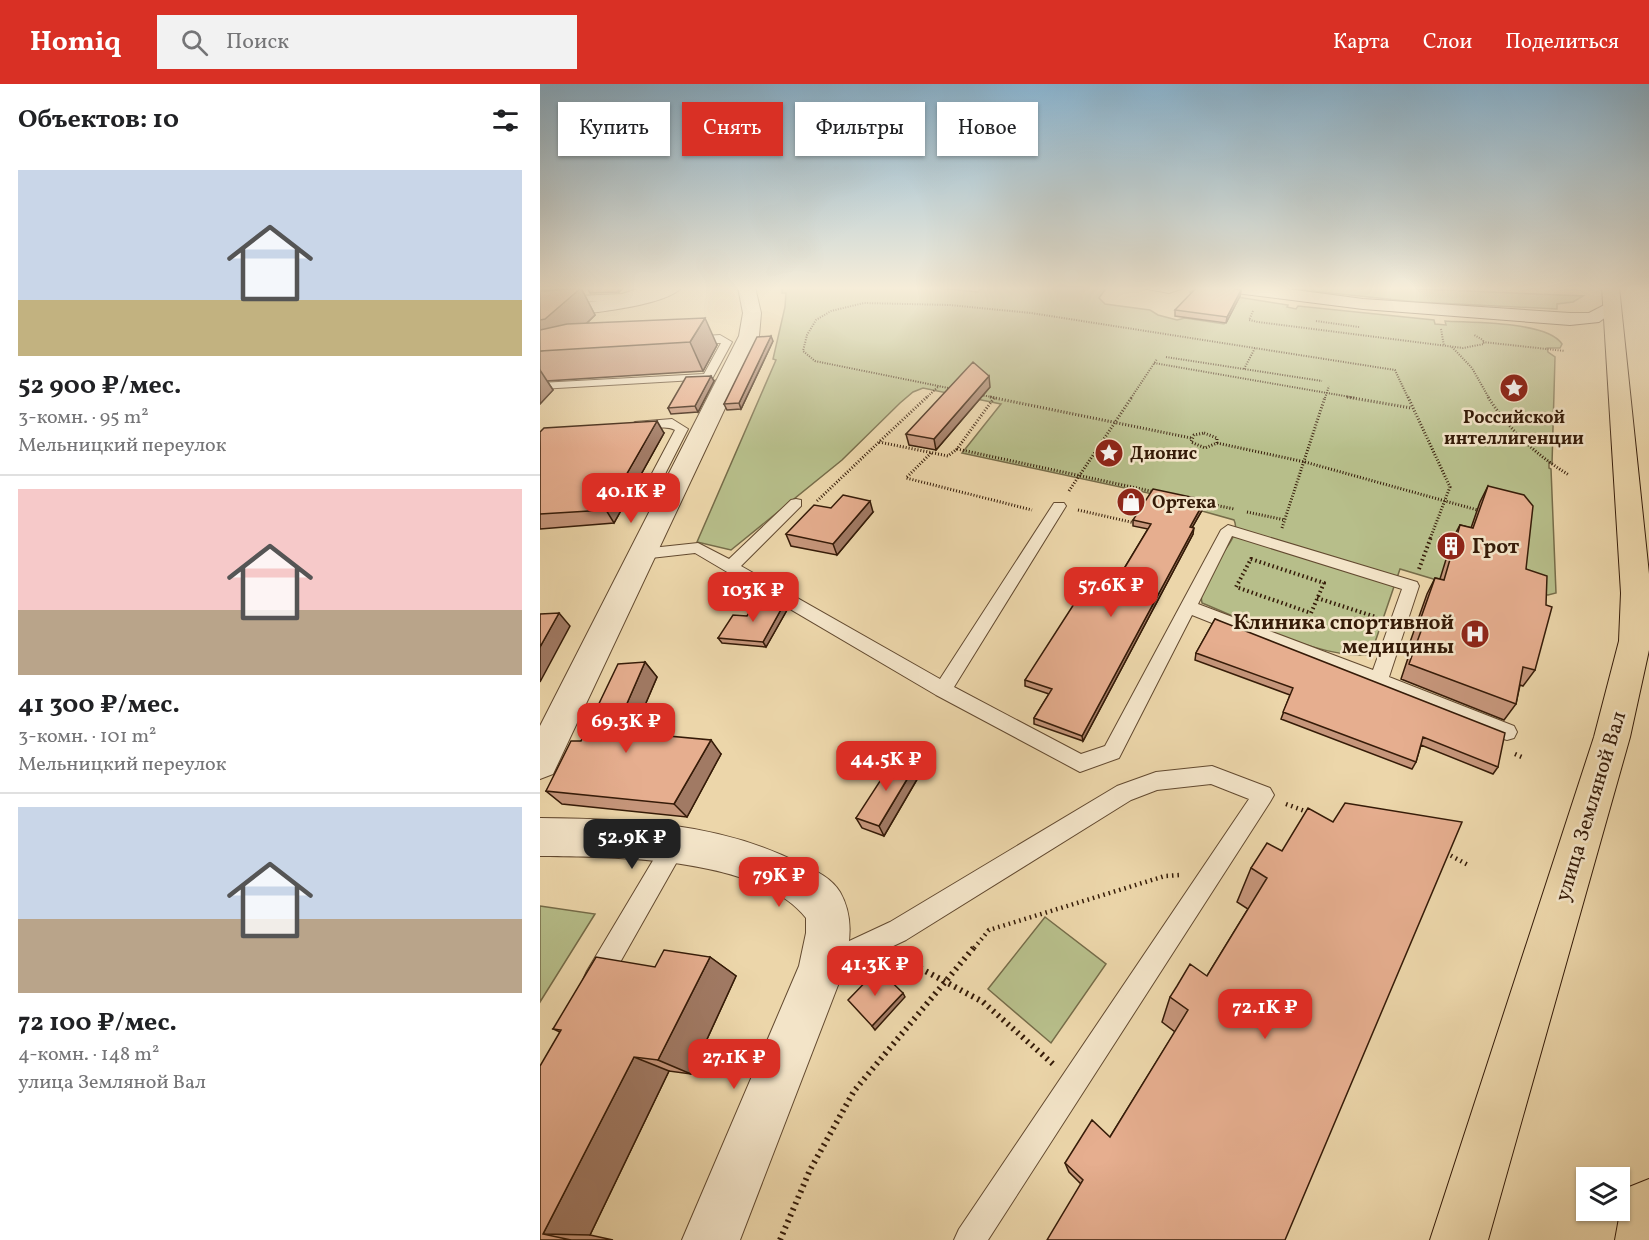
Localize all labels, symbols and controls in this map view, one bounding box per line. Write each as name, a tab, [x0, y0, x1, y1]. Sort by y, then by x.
search box	[157, 15, 577, 69]
text: Homiq	[30, 23, 121, 62]
icon: search	[178, 26, 211, 59]
text: Поиск	[226, 27, 289, 58]
text: Карта	[1333, 28, 1390, 57]
text: Слои	[1423, 28, 1472, 57]
text: Поделиться	[1505, 28, 1619, 57]
text: Объектов: 10	[18, 102, 179, 138]
chip: Купить	[558, 102, 670, 156]
chip: Снять	[682, 102, 783, 156]
chip: Фильтры	[795, 102, 925, 156]
chip: Новое	[937, 102, 1038, 156]
icon: filters	[489, 104, 522, 137]
icon: home	[216, 209, 324, 317]
text: 52 900 ₽/мес.	[18, 368, 181, 404]
place icon: Российской интеллигенции	[1498, 372, 1530, 404]
text: 3-комн. · 95 m²	[18, 404, 149, 432]
place label: Российской интеллигенции	[1444, 406, 1584, 452]
text: Мельницкий переулок	[18, 432, 226, 460]
place icon: Дионис	[1093, 437, 1125, 469]
place label: Дионис	[1130, 442, 1197, 467]
pin: 40.1K ₽	[576, 473, 686, 524]
text: 40.1K ₽	[596, 478, 666, 506]
shop icon: Ортека	[1115, 486, 1147, 518]
place label: Ортека	[1152, 491, 1216, 516]
icon: home	[216, 528, 324, 636]
building icon: Грот	[1435, 530, 1467, 562]
place label: Грот	[1472, 533, 1520, 562]
pin: 57.6K ₽	[1056, 567, 1166, 618]
pin: 103K ₽	[704, 572, 802, 623]
text: 57.6K ₽	[1078, 572, 1144, 600]
text: 103K ₽	[722, 577, 784, 605]
place label: Клиника спортивной медицины	[1233, 609, 1454, 662]
hospital icon: Клиника спортивной медицины	[1459, 618, 1491, 650]
text: 41 300 ₽/мес.	[18, 687, 180, 723]
pin: 69.3K ₽	[571, 703, 681, 754]
text: 69.3K ₽	[591, 708, 661, 736]
street label: улица Земляной Вал	[1549, 708, 1634, 905]
text: 3-комн. · 101 m²	[18, 723, 157, 751]
pin: 44.5K ₽	[831, 741, 941, 792]
text: 44.5K ₽	[850, 746, 922, 774]
text: Мельницкий переулок	[18, 751, 226, 779]
pin: 52.9K ₽	[577, 819, 687, 870]
text: 52.9K ₽	[598, 824, 666, 852]
icon: home	[216, 846, 324, 954]
pin: 79K ₽	[737, 857, 821, 908]
text: 79K ₽	[753, 862, 805, 890]
pin: 41.3K ₽	[820, 946, 930, 997]
text: 41.3K ₽	[841, 951, 909, 979]
pin: 72.1K ₽	[1210, 989, 1320, 1040]
text: 72.1K ₽	[1232, 994, 1298, 1022]
text: 72 100 ₽/мес.	[18, 1005, 177, 1041]
pin: 27.1K ₽	[679, 1039, 789, 1090]
text: 4-комн. · 148 m²	[18, 1041, 159, 1069]
text: 27.1K ₽	[702, 1044, 766, 1072]
text: улица Земляной Вал	[18, 1069, 206, 1097]
map controls	[1576, 1167, 1630, 1221]
button: layers	[1576, 1167, 1630, 1221]

